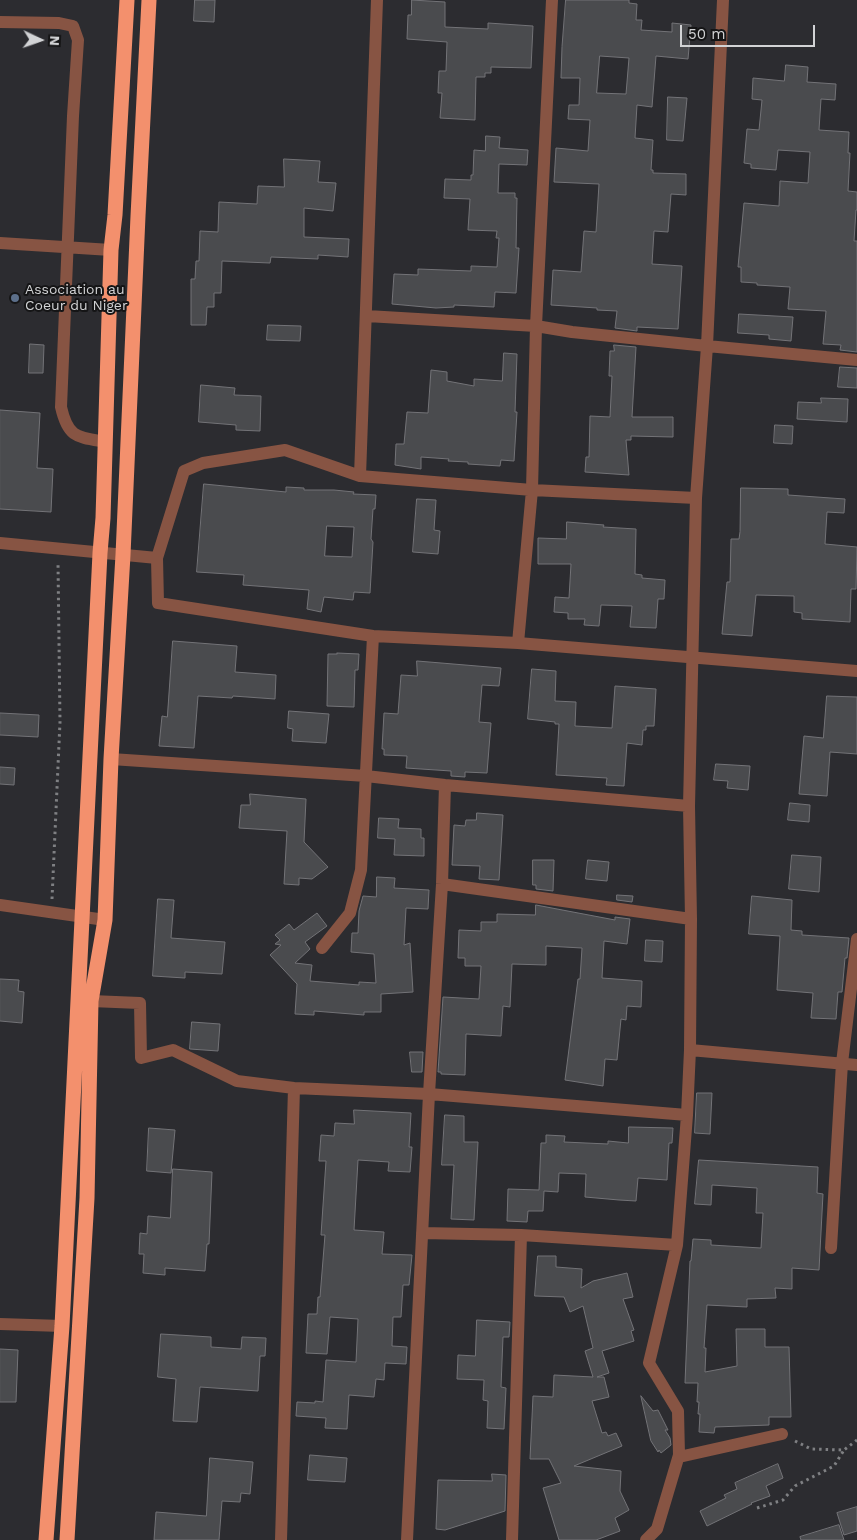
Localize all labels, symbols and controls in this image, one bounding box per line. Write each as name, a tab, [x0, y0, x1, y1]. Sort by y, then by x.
north arrow	[15, 15, 65, 65]
scale bar	[682, 15, 817, 47]
text: 50 m	[688, 25, 725, 43]
text: N	[47, 35, 63, 46]
place label: Association au Coeur du Niger	[25, 282, 128, 314]
marker: Association au Coeur du Niger	[9, 292, 21, 304]

